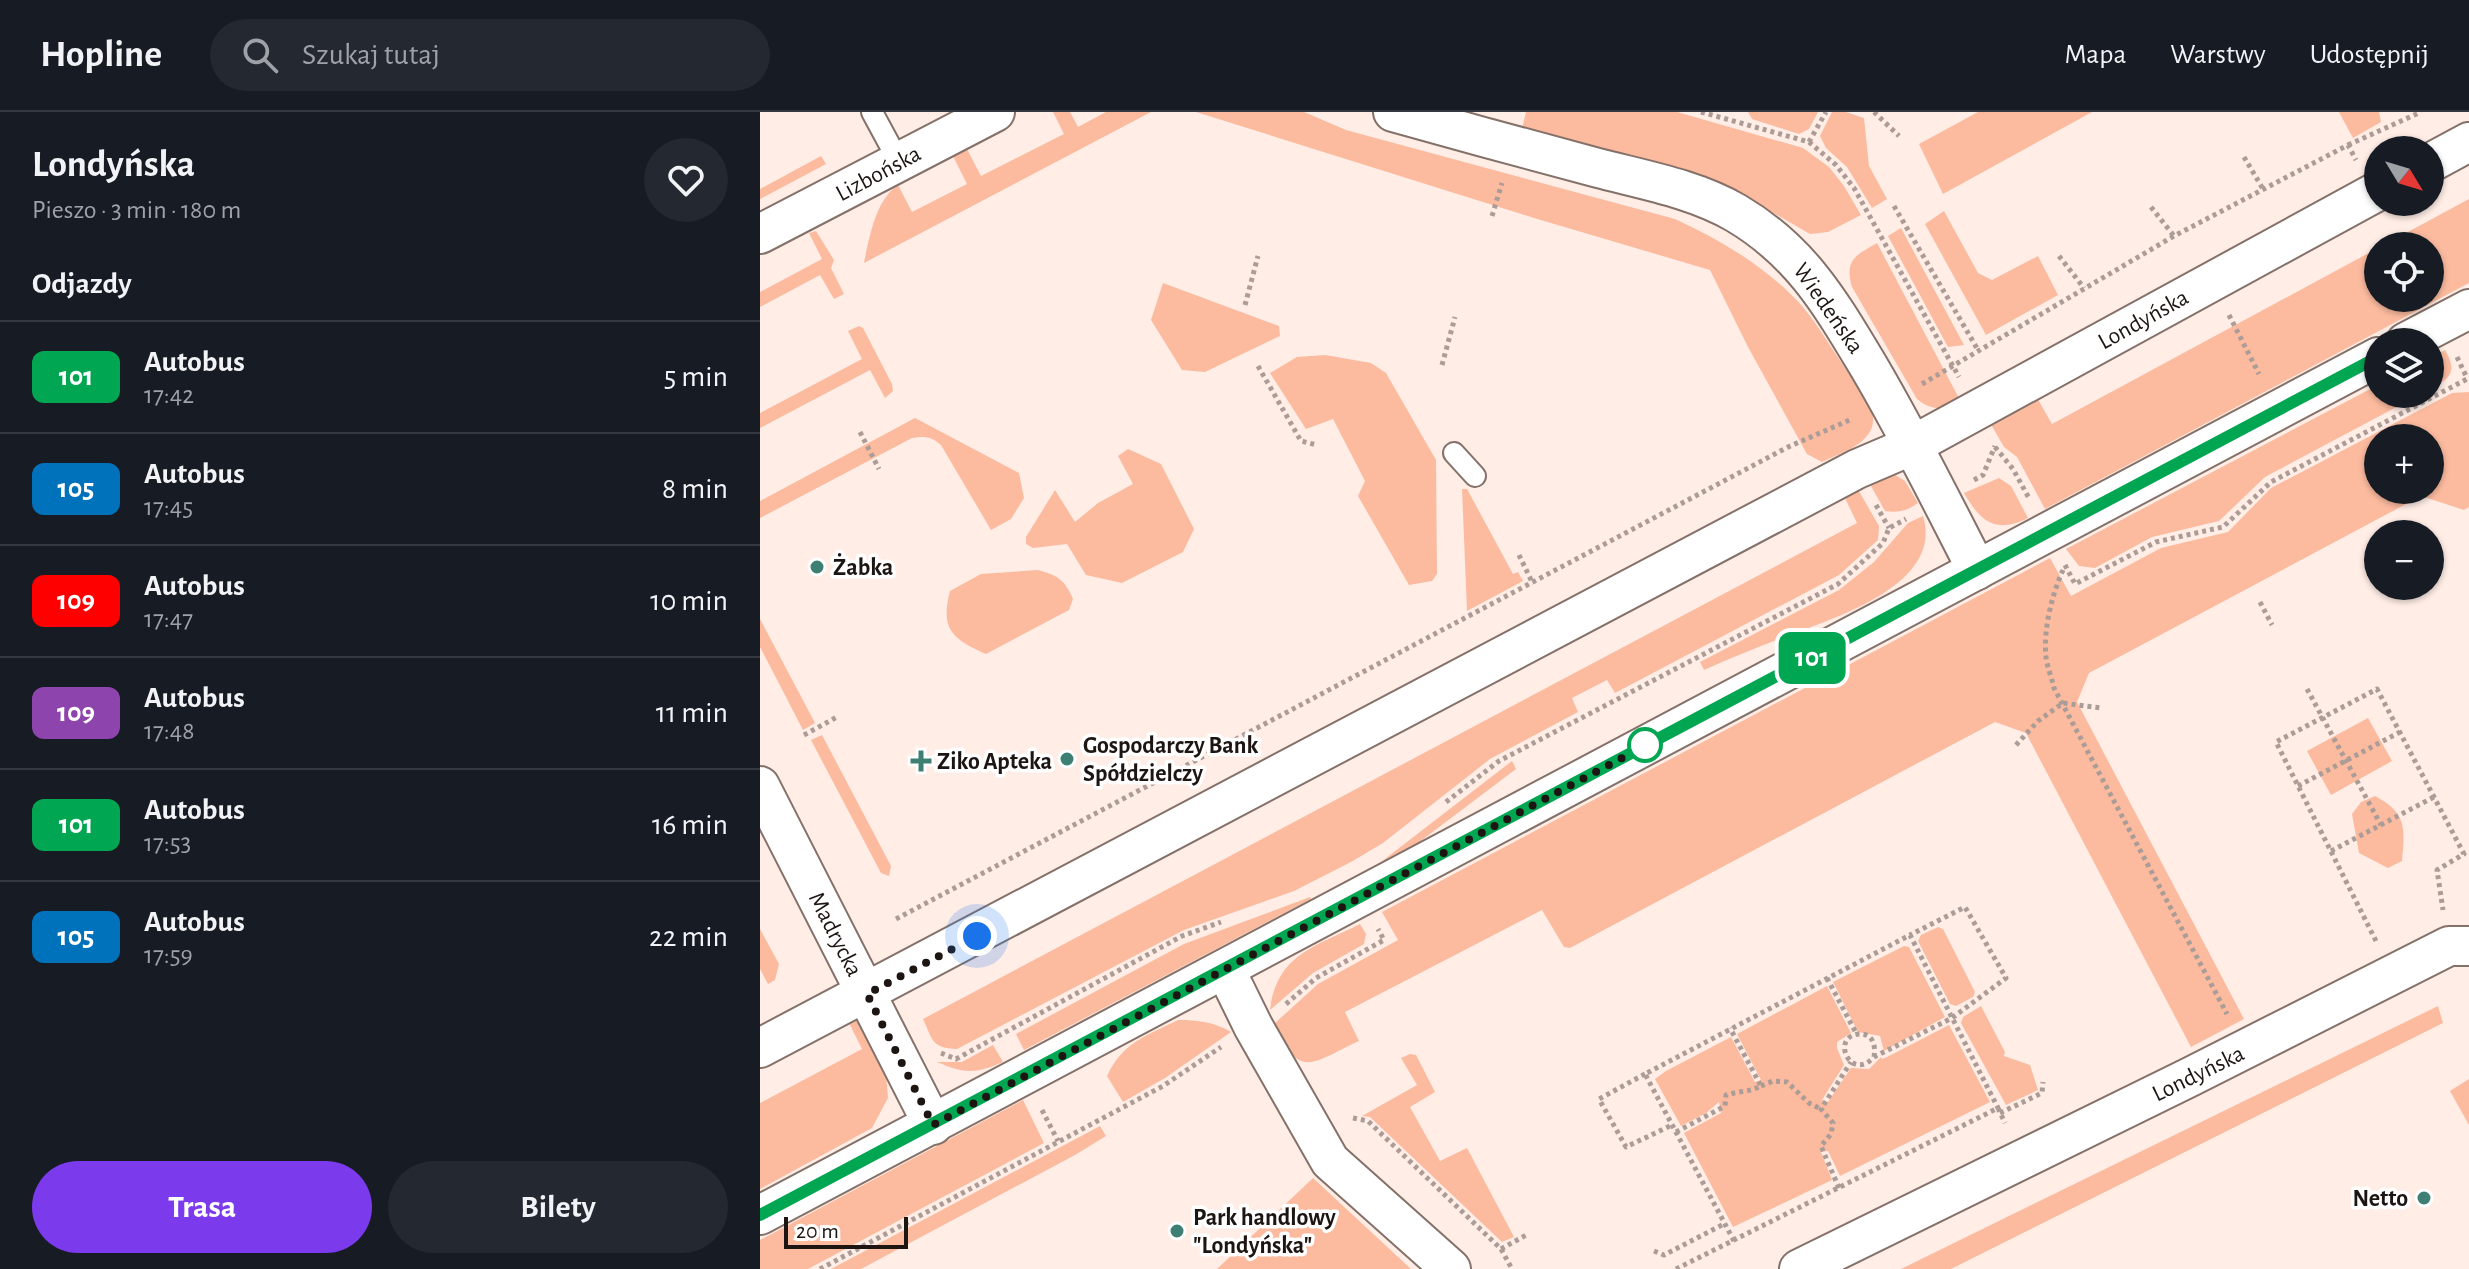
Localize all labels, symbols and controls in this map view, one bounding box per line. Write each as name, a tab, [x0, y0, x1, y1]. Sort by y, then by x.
search box	[210, 19, 770, 91]
icon: search	[238, 33, 282, 77]
text: Hopline	[40, 36, 162, 74]
text: Szukaj tutaj	[302, 40, 440, 70]
text: Mapa	[2064, 41, 2126, 69]
text: Warstwy	[2170, 41, 2266, 69]
text: Udostępnij	[2310, 41, 2429, 69]
north arrow	[2364, 136, 2444, 216]
map controls	[2364, 136, 2444, 600]
button: heart	[644, 138, 728, 222]
street label: Lizbońska	[832, 142, 925, 206]
text: Londyńska	[32, 146, 195, 184]
text: Pieszo · 3 min · 180 m	[32, 197, 241, 223]
button: locate	[2364, 232, 2444, 312]
street label: Wiedeńska	[1788, 259, 1868, 358]
text: Odjazdy	[32, 269, 132, 299]
street label: Londyńska	[2094, 285, 2193, 354]
button: layers	[2364, 328, 2444, 408]
text: Autobus	[144, 347, 245, 377]
text: 5 min	[664, 362, 728, 392]
text: 101	[59, 363, 93, 391]
text: 17:42	[144, 382, 194, 408]
button: +	[2364, 424, 2444, 504]
text: Autobus	[144, 459, 245, 489]
text: 8 min	[662, 474, 728, 504]
text: 105	[58, 475, 94, 503]
text: 17:45	[144, 494, 193, 520]
button: −	[2364, 520, 2444, 600]
place label: Żabka	[833, 553, 893, 580]
marker: Żabka	[808, 558, 826, 576]
text: Autobus	[144, 571, 245, 601]
text: 10 min	[650, 586, 728, 616]
text: 109	[57, 587, 95, 615]
text: 17:47	[144, 606, 193, 632]
line badge: 101	[1766, 632, 1858, 684]
text: 101	[1795, 644, 1829, 672]
text: Autobus	[144, 683, 245, 713]
text: 11 min	[656, 698, 728, 728]
text: 109	[57, 699, 95, 727]
text: 17:48	[144, 718, 195, 744]
unlabelled marker	[1628, 728, 1662, 762]
place label: Gospodarczy Bank Spółdzielczy	[1083, 734, 1258, 786]
place label: Ziko Apteka	[937, 750, 1052, 774]
marker: Gospodarczy Bank Spółdzielczy	[1058, 750, 1076, 768]
marker: Ziko Apteka	[912, 752, 930, 770]
text: Autobus	[144, 795, 245, 825]
text: 16 min	[652, 810, 728, 840]
text: 101	[59, 811, 93, 839]
text: 17:53	[144, 830, 191, 856]
street label: Madrycka	[804, 888, 866, 980]
text: Autobus	[144, 907, 245, 937]
your location	[957, 916, 997, 956]
text: 22 min	[649, 922, 728, 952]
text: 105	[58, 923, 94, 951]
text: 17:59	[144, 942, 193, 968]
street label: Londyńska	[2149, 1041, 2248, 1106]
button: Trasa	[32, 1161, 372, 1253]
button: Bilety	[388, 1161, 728, 1253]
place label: Netto	[2353, 1187, 2408, 1211]
marker: Netto	[2415, 1189, 2433, 1207]
place label: Park handlowy "Londyńska"	[1193, 1206, 1336, 1258]
scale bar	[784, 1213, 908, 1249]
text: 20 m	[796, 1220, 839, 1242]
marker: Park handlowy "Londyńska"	[1168, 1222, 1186, 1240]

